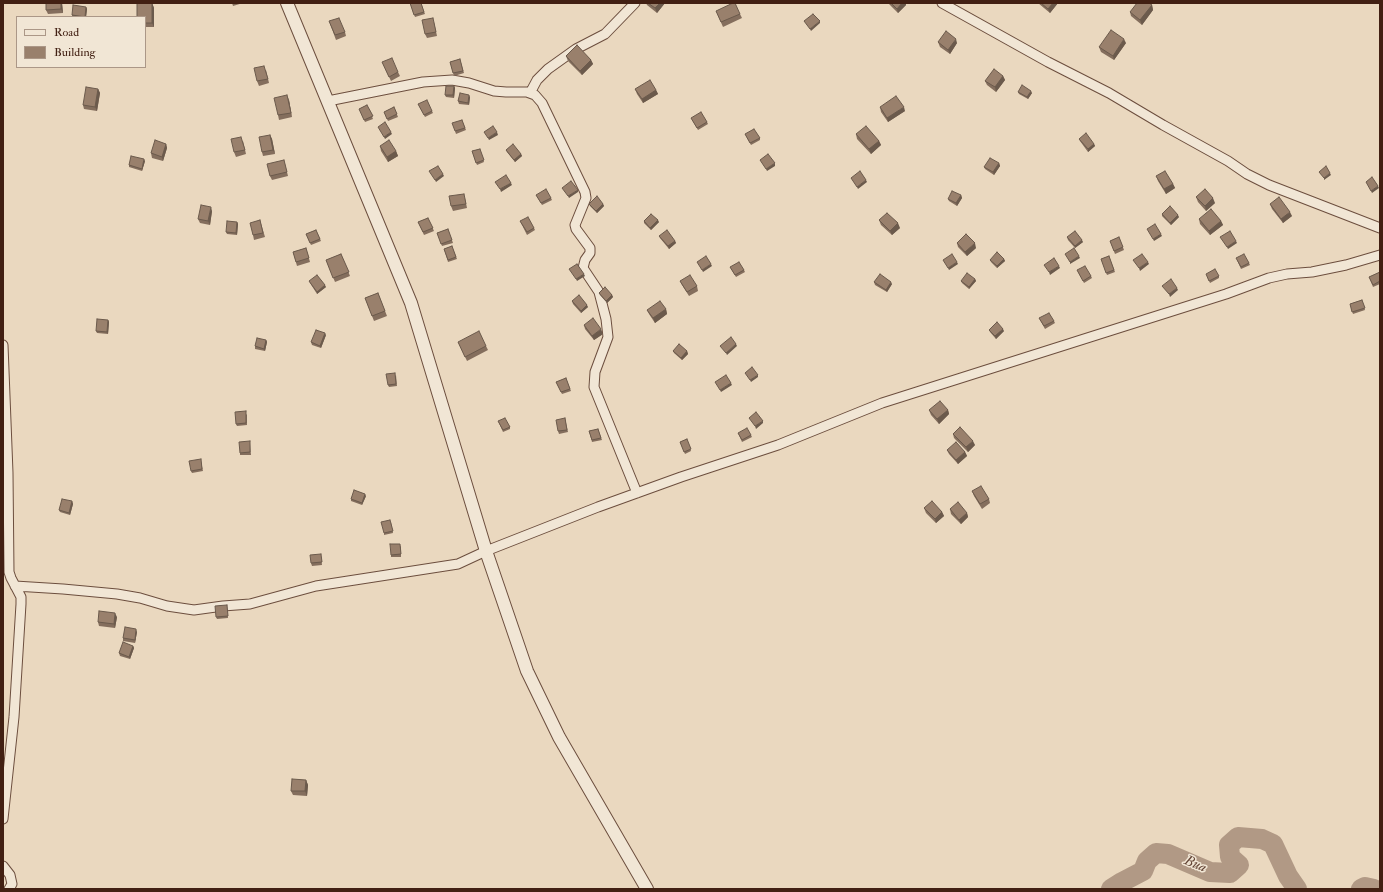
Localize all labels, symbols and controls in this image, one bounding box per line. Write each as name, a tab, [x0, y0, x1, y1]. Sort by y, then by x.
legend	[16, 16, 146, 68]
text: Road	[54, 25, 79, 40]
text: Building	[54, 45, 95, 60]
water label: Bua	[1181, 853, 1209, 877]

